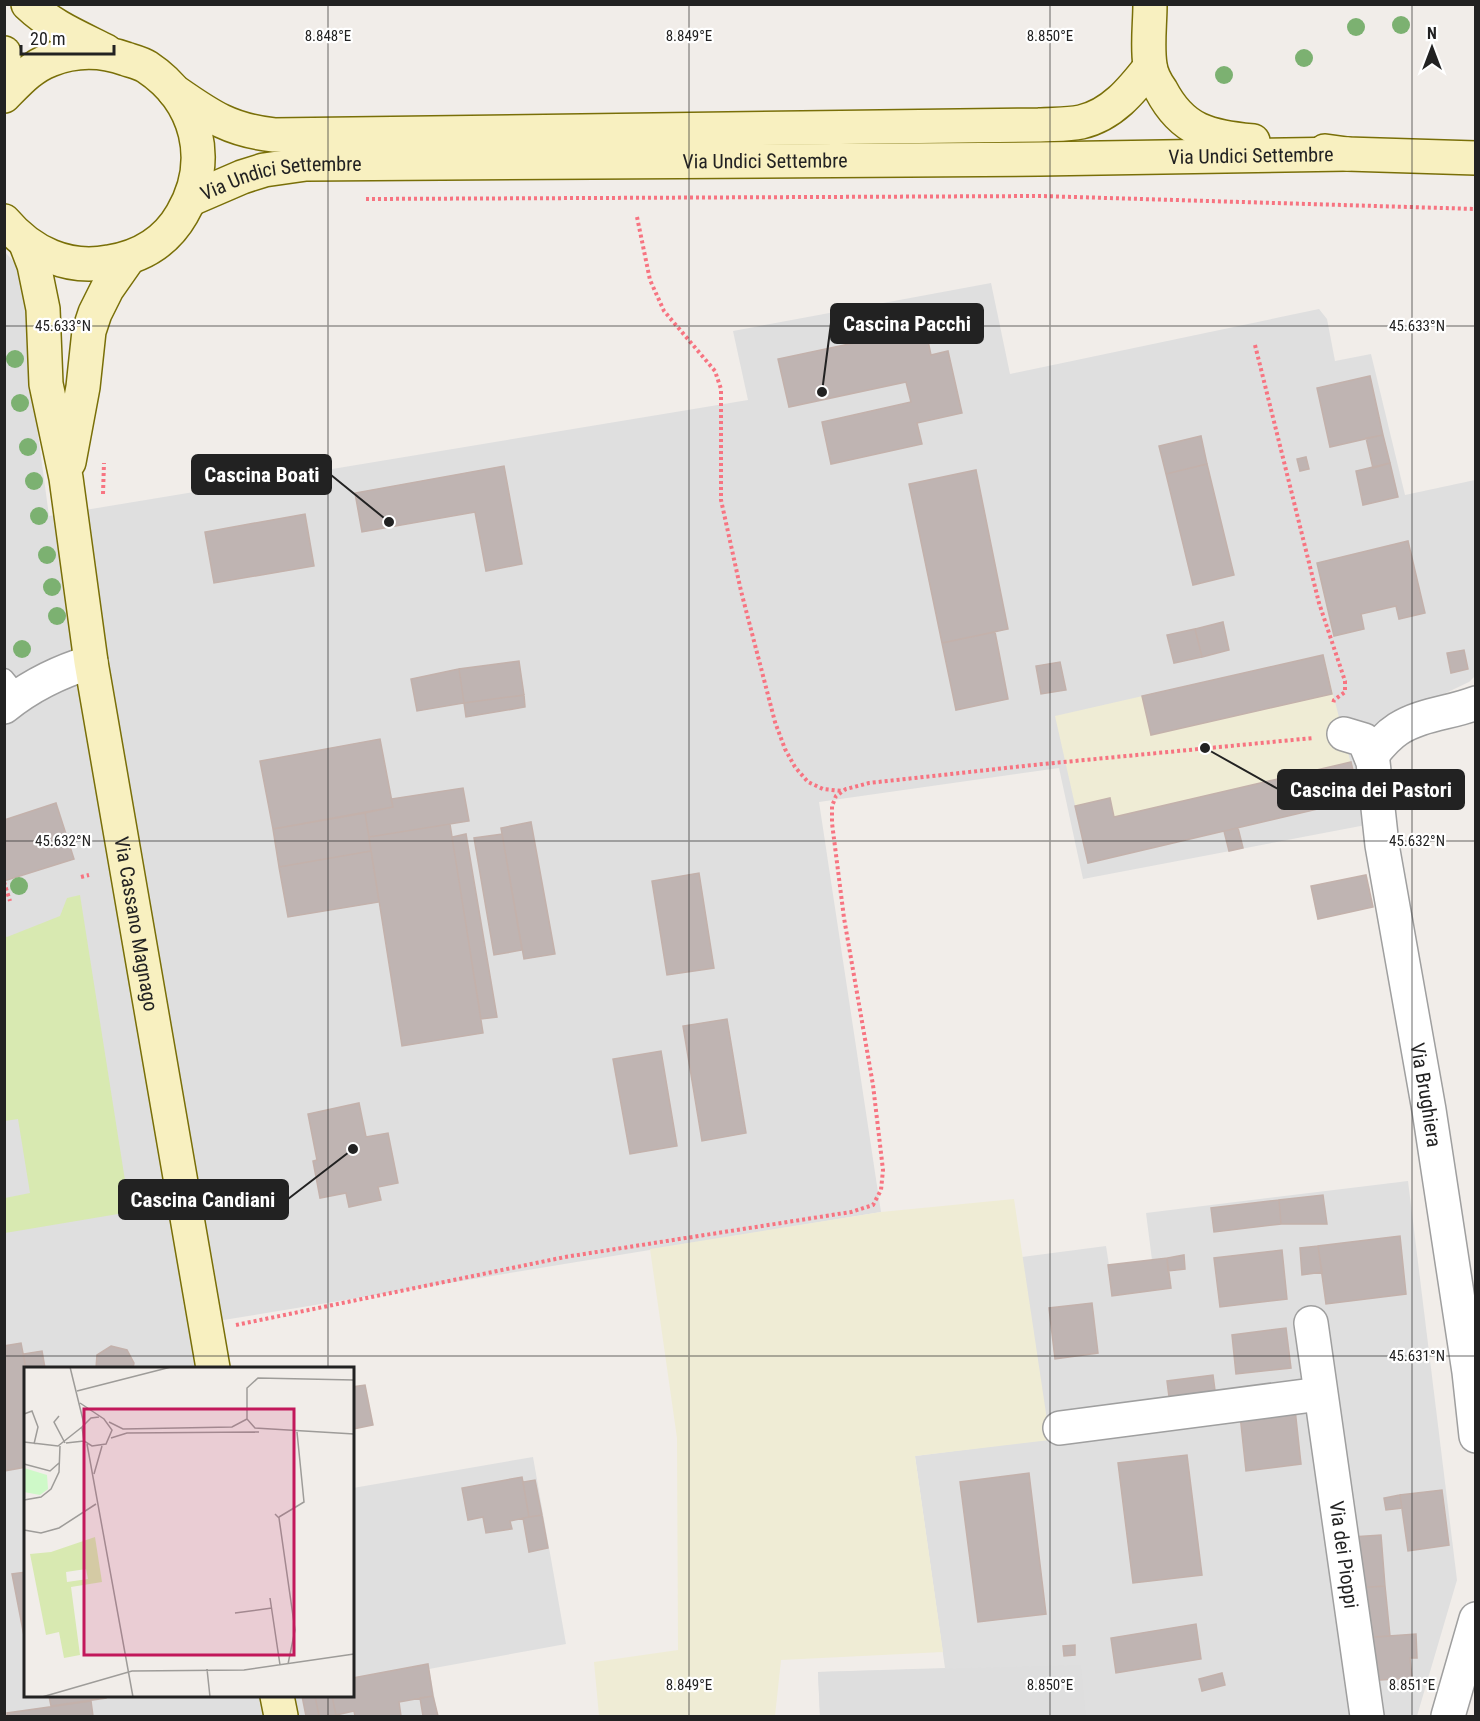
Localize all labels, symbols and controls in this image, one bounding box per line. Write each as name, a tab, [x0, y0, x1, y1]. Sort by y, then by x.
scale bar	[21, 18, 114, 56]
north arrow	[1402, 18, 1462, 78]
text: N	[1427, 24, 1437, 43]
text: 8.848°E	[305, 27, 351, 45]
text: 8.849°E	[666, 27, 712, 45]
text: 8.850°E	[1027, 27, 1073, 45]
text: 20 m	[30, 28, 65, 49]
street label: Via Undici Settembre	[1168, 142, 1334, 169]
street label: Via Undici Settembre	[682, 148, 848, 173]
street label: Via Undici Settembre	[197, 152, 362, 205]
callout: Cascina Pacchi	[831, 304, 983, 343]
text: Cascina Pacchi	[843, 312, 971, 336]
text: 45.633°N	[35, 317, 91, 335]
text: 45.633°N	[1389, 317, 1445, 335]
callout: Cascina Boati	[192, 455, 331, 494]
text: Cascina Boati	[204, 463, 320, 487]
callout: Cascina dei Pastori	[1278, 770, 1464, 809]
text: Cascina dei Pastori	[1290, 778, 1452, 802]
text: 45.632°N	[35, 832, 91, 850]
text: 45.632°N	[1389, 832, 1445, 850]
street label: Via Cassano Magnago	[109, 835, 163, 1013]
street label: Via Brughiera	[1405, 1041, 1447, 1149]
callout: Cascina Candiani	[119, 1180, 288, 1219]
text: Cascina Candiani	[131, 1188, 275, 1212]
text: 45.631°N	[1389, 1347, 1445, 1365]
inset map	[24, 1367, 354, 1697]
street label: Via dei Pioppi	[1324, 1499, 1364, 1610]
text: 8.849°E	[666, 1676, 712, 1694]
text: 8.850°E	[1027, 1676, 1073, 1694]
text: 8.851°E	[1389, 1676, 1435, 1694]

